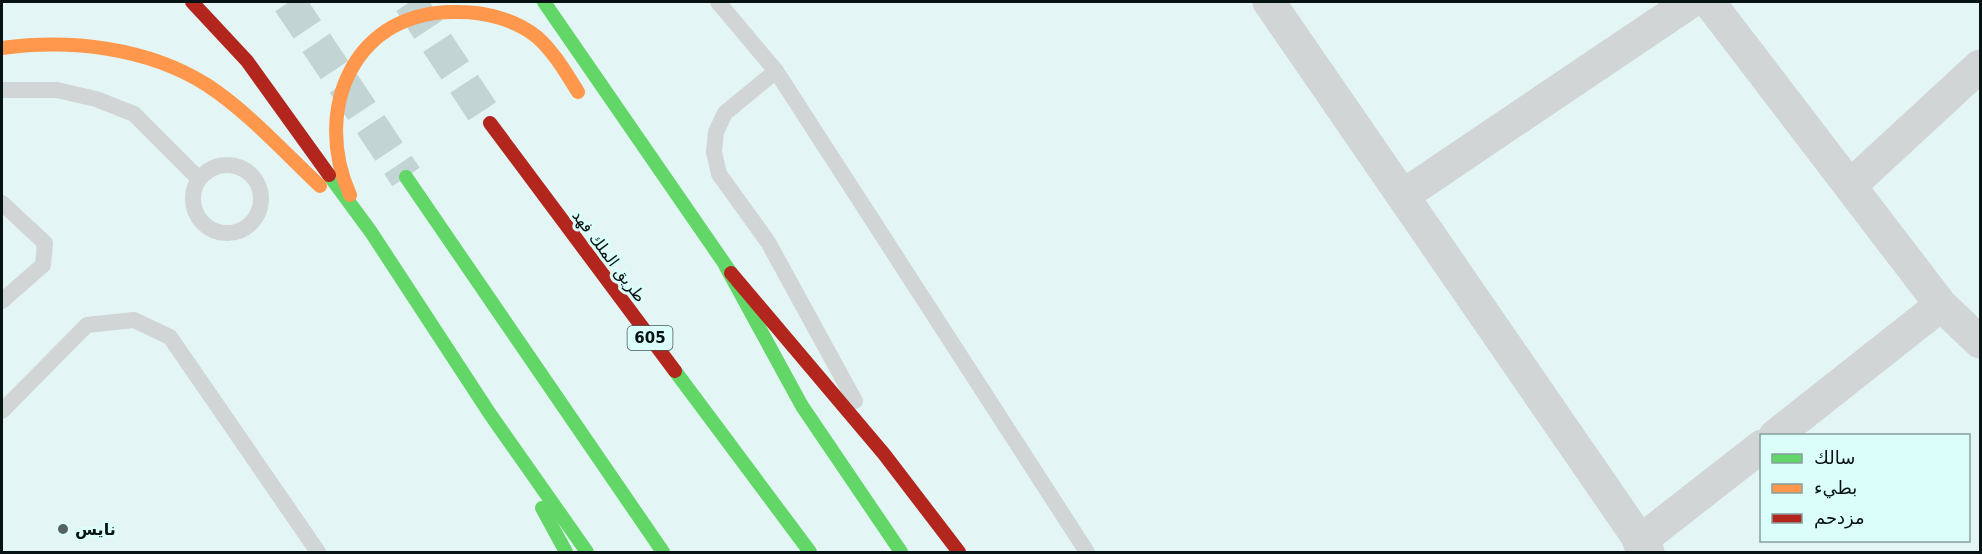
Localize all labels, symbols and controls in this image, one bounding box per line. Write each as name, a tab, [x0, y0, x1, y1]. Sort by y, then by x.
street label: طريق الملك فهد	[567, 206, 650, 306]
road number: 605	[628, 326, 672, 350]
legend	[1760, 434, 1970, 542]
text: سالك	[1814, 447, 1855, 468]
text: بطيء	[1814, 477, 1857, 499]
text: مزدحم	[1814, 507, 1865, 529]
place label: نايس	[75, 520, 116, 539]
marker: نايس	[56, 522, 70, 536]

